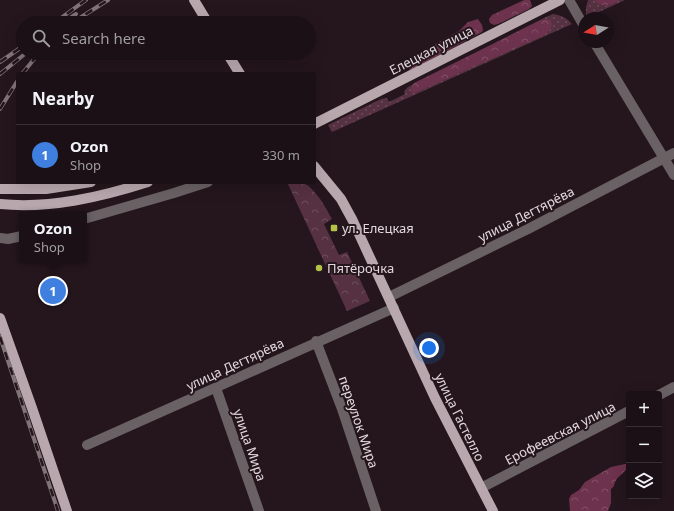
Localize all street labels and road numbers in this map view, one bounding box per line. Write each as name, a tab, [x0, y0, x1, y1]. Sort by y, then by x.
street label: Елецкая улица	[386, 21, 476, 79]
street label: улица Дегтярёва	[475, 182, 577, 246]
street label: улица Дегтярёва	[183, 333, 287, 395]
street label: улица Гастелло	[431, 370, 489, 464]
street label: переулок Мира	[335, 374, 383, 470]
street label: Ерофеевская улица	[502, 397, 618, 469]
street label: улица Мира	[229, 407, 271, 483]

